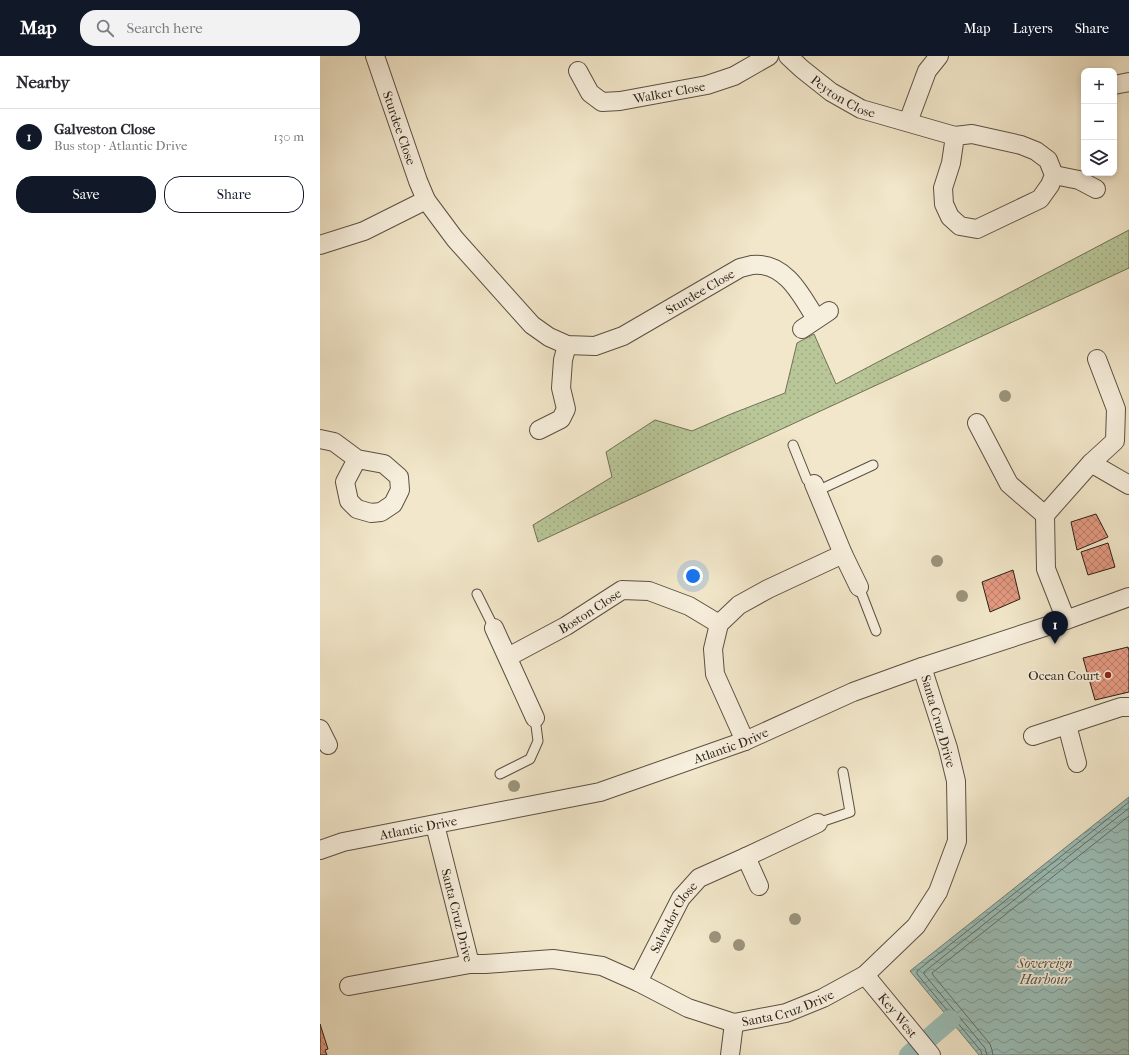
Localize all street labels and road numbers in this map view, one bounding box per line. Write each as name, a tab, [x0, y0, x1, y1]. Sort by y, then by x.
street label: Peyton Close	[808, 72, 877, 121]
street label: Walker Close	[631, 78, 707, 107]
street label: Sturdee Close	[380, 89, 419, 167]
street label: Sturdee Close	[663, 266, 738, 318]
street label: Boston Close	[556, 585, 625, 637]
street label: Santa Cruz Drive	[918, 673, 959, 770]
street label: Atlantic Drive	[691, 724, 771, 767]
street label: Atlantic Drive	[377, 813, 459, 843]
street label: Santa Cruz Drive	[438, 867, 476, 964]
street label: Salvador Close	[647, 878, 701, 956]
street label: Santa Cruz Drive	[741, 986, 837, 1029]
street label: Key West	[875, 990, 921, 1041]

